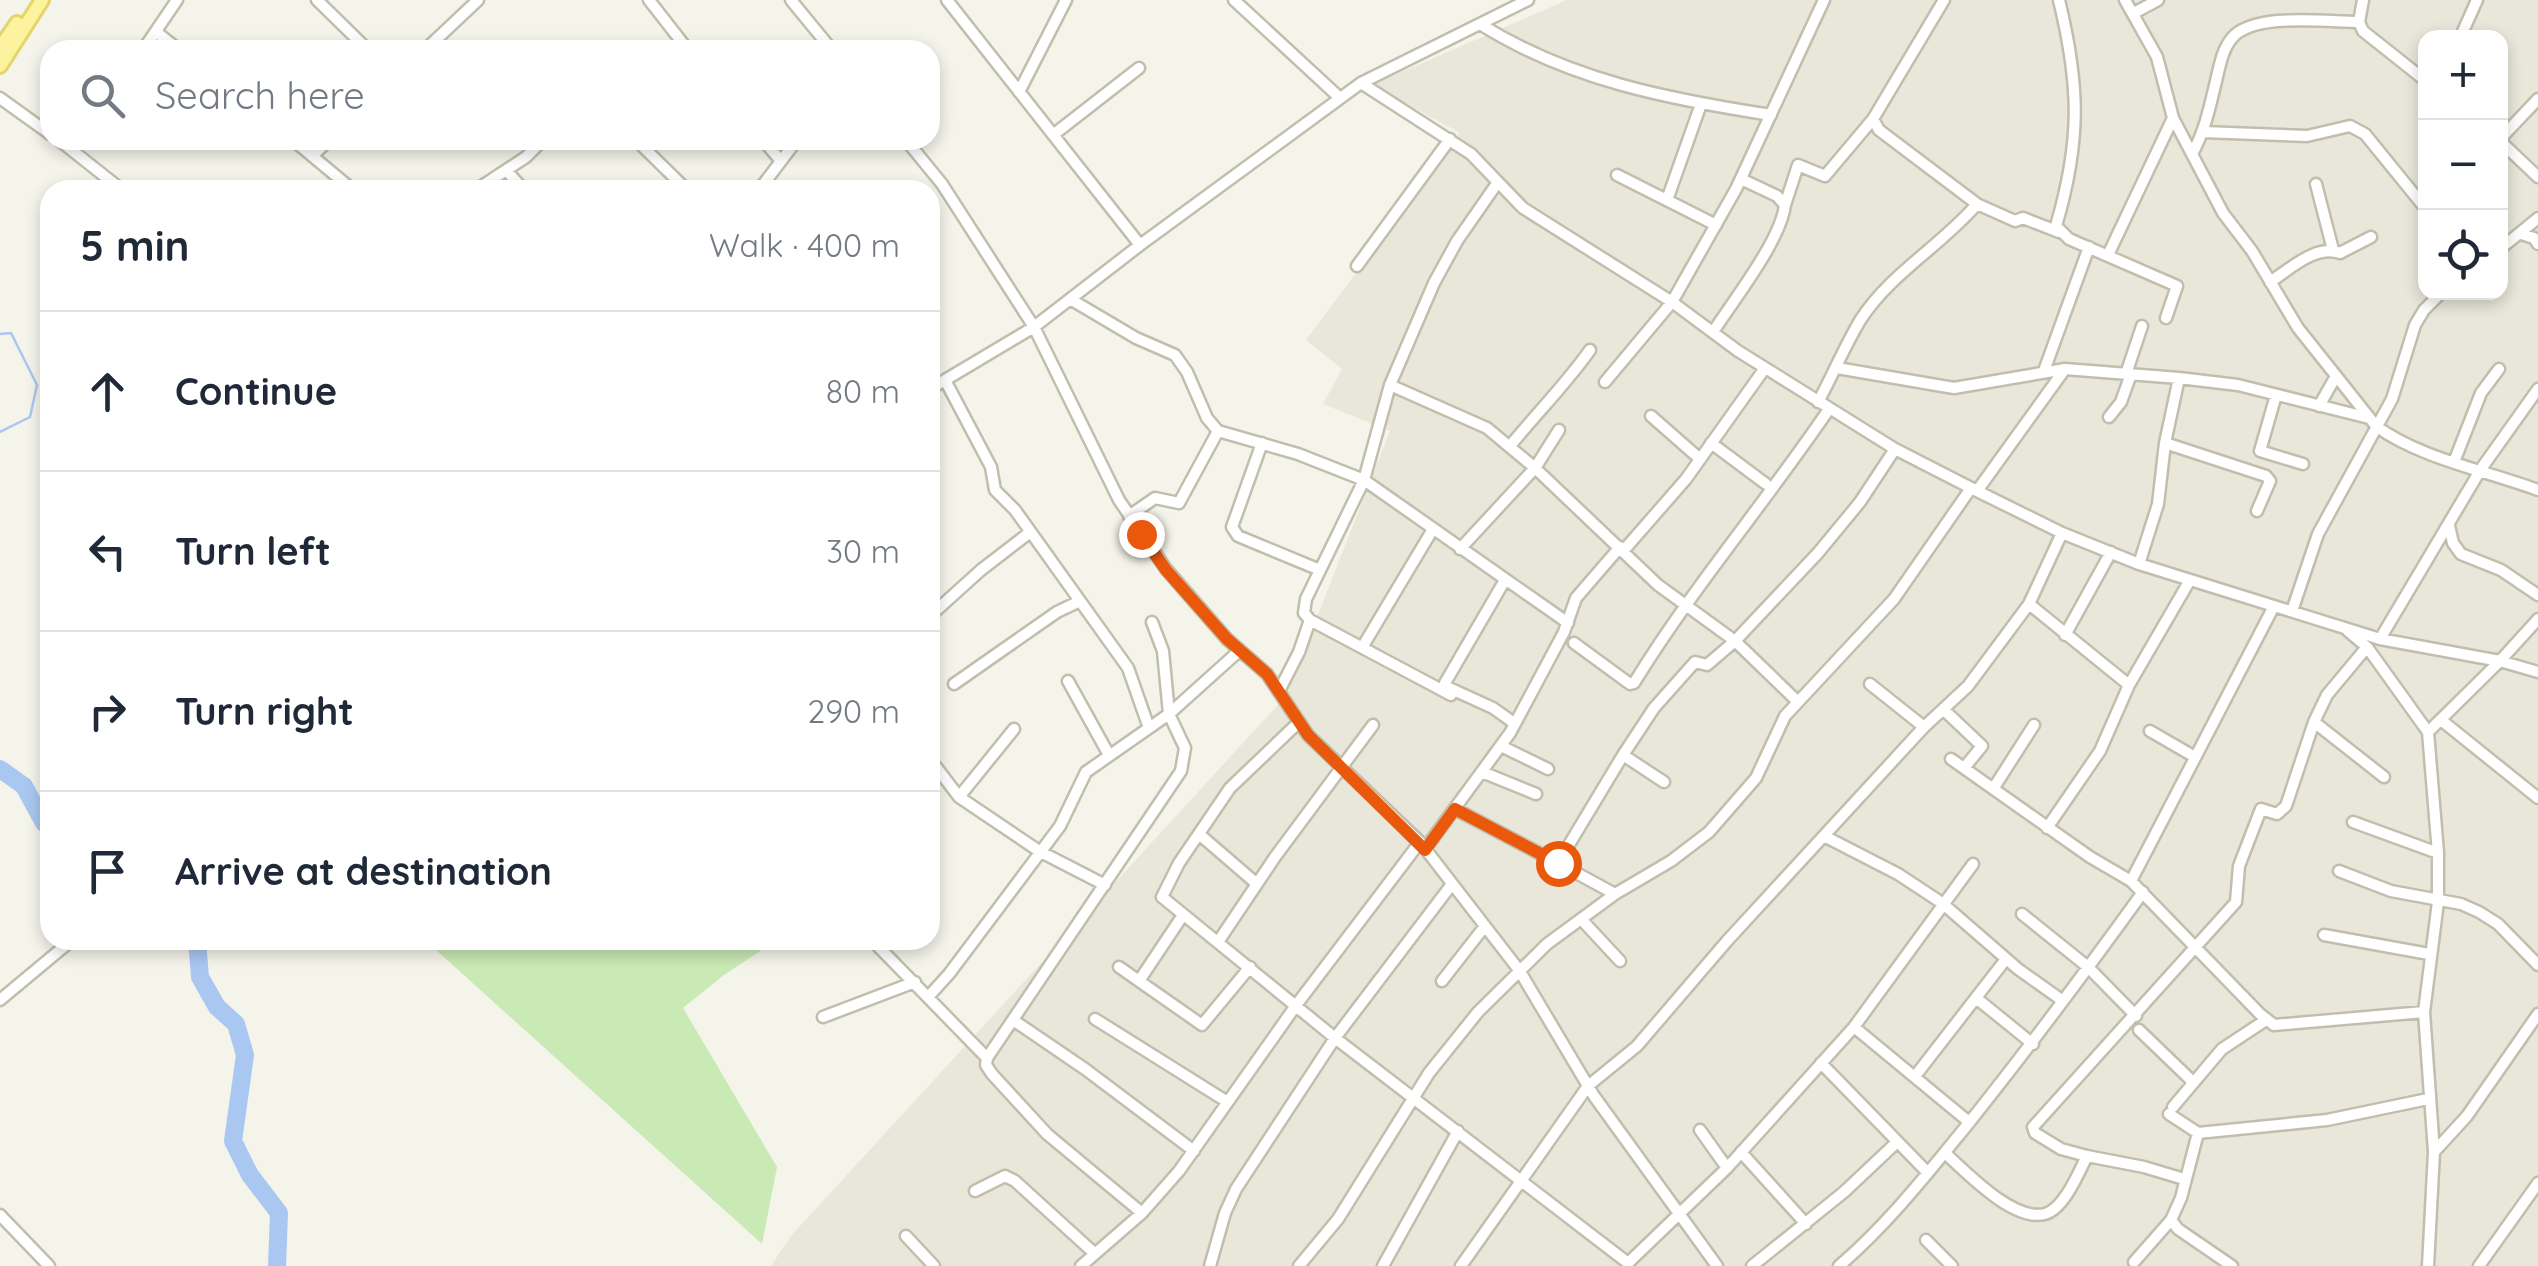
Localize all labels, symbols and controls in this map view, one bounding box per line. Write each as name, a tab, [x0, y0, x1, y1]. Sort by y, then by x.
map controls	[2418, 30, 2508, 300]
button: +	[2418, 30, 2508, 120]
search box	[40, 40, 940, 150]
icon: search	[75, 68, 130, 123]
text: Search here	[155, 71, 365, 119]
button: −	[2418, 120, 2508, 210]
button: locate	[2418, 210, 2508, 300]
text: 5 min	[80, 219, 190, 272]
text: Walk · 400 m	[709, 225, 900, 265]
icon: ahead	[80, 364, 135, 419]
text: Continue	[175, 367, 337, 415]
text: 80 m	[826, 371, 900, 411]
route end	[1119, 512, 1165, 558]
icon: left	[80, 524, 135, 579]
text: Turn left	[175, 527, 331, 575]
text: 30 m	[826, 531, 900, 571]
icon: right	[80, 684, 135, 739]
text: Turn right	[175, 687, 354, 735]
text: 290 m	[807, 691, 900, 731]
route start	[1536, 841, 1582, 887]
icon: arrive	[80, 844, 135, 899]
text: Arrive at destination	[175, 847, 552, 895]

